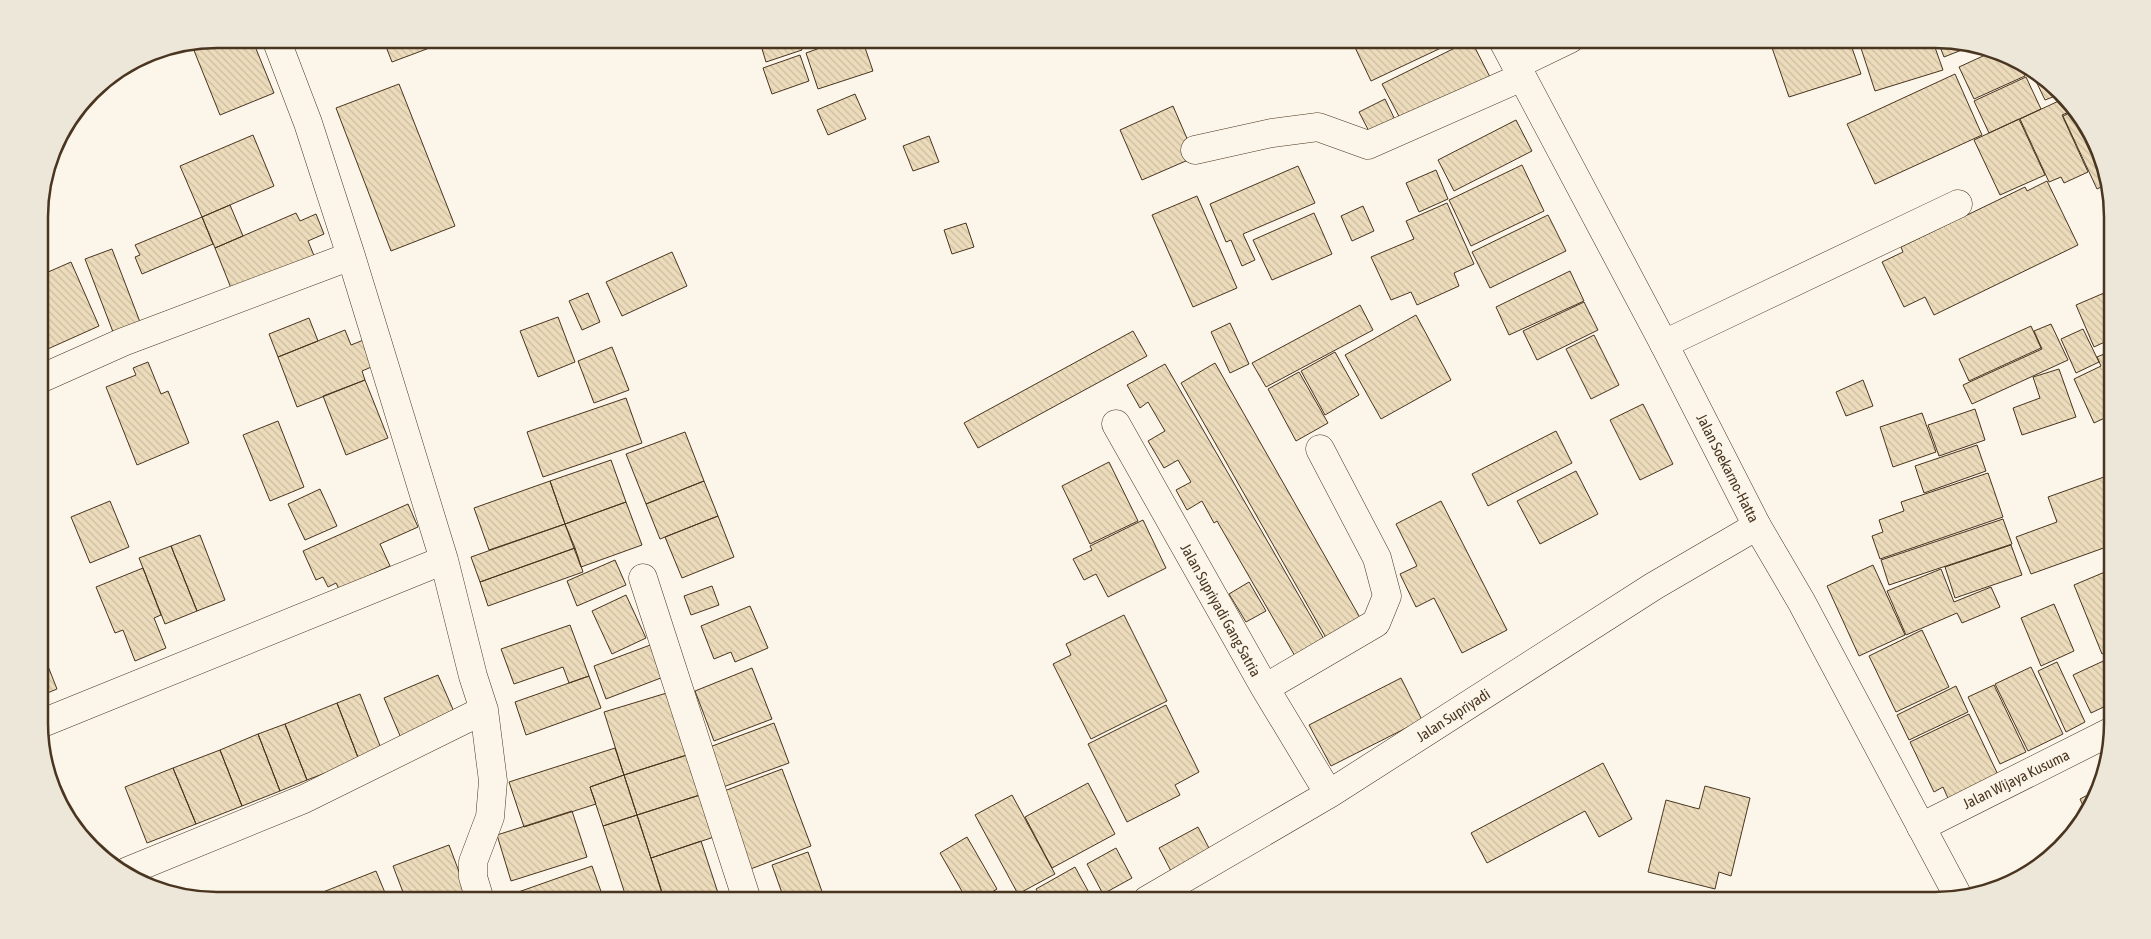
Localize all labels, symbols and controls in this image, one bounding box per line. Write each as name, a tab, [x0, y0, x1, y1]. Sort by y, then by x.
street label: Jalan Soekarno-Hatta	[1693, 411, 1763, 525]
street label: Jalan Supriyadi Gang Satria	[1177, 541, 1265, 679]
street label: Jalan Supriyadi	[1413, 685, 1493, 745]
street label: Jalan Wijaya Kusuma	[1960, 746, 2072, 812]

